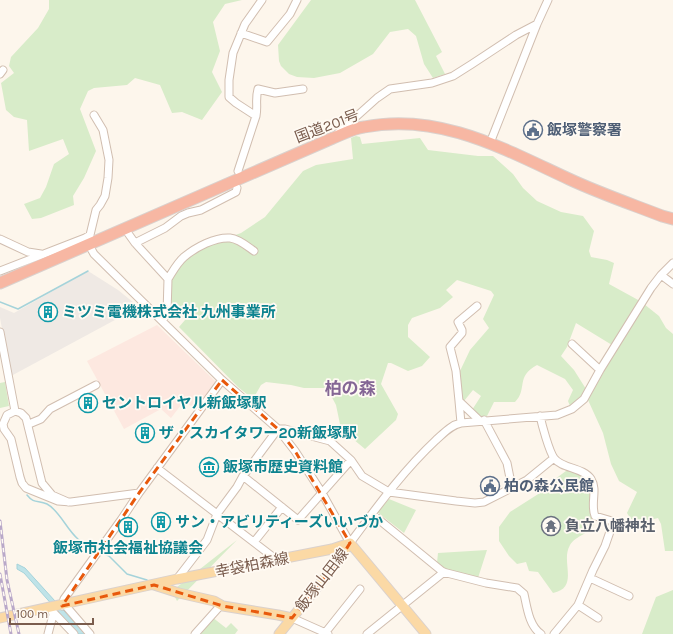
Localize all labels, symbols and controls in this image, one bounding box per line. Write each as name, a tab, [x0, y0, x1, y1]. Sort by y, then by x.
street label: 国道201号	[292, 105, 362, 147]
public building icon: 飯塚警察署	[522, 119, 544, 141]
place label: 飯塚警察署	[547, 121, 622, 139]
building icon: ミツミ電機株式会社 九州事業所	[37, 301, 59, 323]
place label: ミツミ電機株式会社 九州事業所	[62, 303, 276, 321]
district label: 柏の森	[325, 378, 376, 398]
building icon: セントロイヤル新飯塚駅	[77, 392, 99, 414]
place label: セントロイヤル新飯塚駅	[102, 394, 267, 412]
building icon: ザ・スカイタワー20新飯塚駅	[134, 422, 156, 444]
place label: ザ・スカイタワー20新飯塚駅	[159, 424, 357, 442]
museum icon: 飯塚市歴史資料館	[198, 456, 220, 478]
place label: 飯塚市歴史資料館	[223, 458, 343, 476]
public building icon: 柏の森公民館	[479, 475, 501, 497]
place label: 柏の森公民館	[504, 477, 594, 495]
building icon: サン・アビリティーズいいづか	[150, 511, 172, 533]
place label: サン・アビリティーズいいづか	[175, 513, 383, 531]
temple icon: 負立八幡神社	[540, 515, 562, 537]
building icon: 飯塚市社会福祉協議会	[117, 516, 139, 538]
place label: 負立八幡神社	[565, 517, 655, 535]
place label: 飯塚市社会福祉協議会	[53, 539, 203, 557]
street label: 飯塚山田線	[292, 545, 352, 615]
street label: 幸袋柏森線	[213, 549, 291, 581]
scale bar	[10, 600, 93, 626]
text: 100 m	[16, 607, 48, 621]

